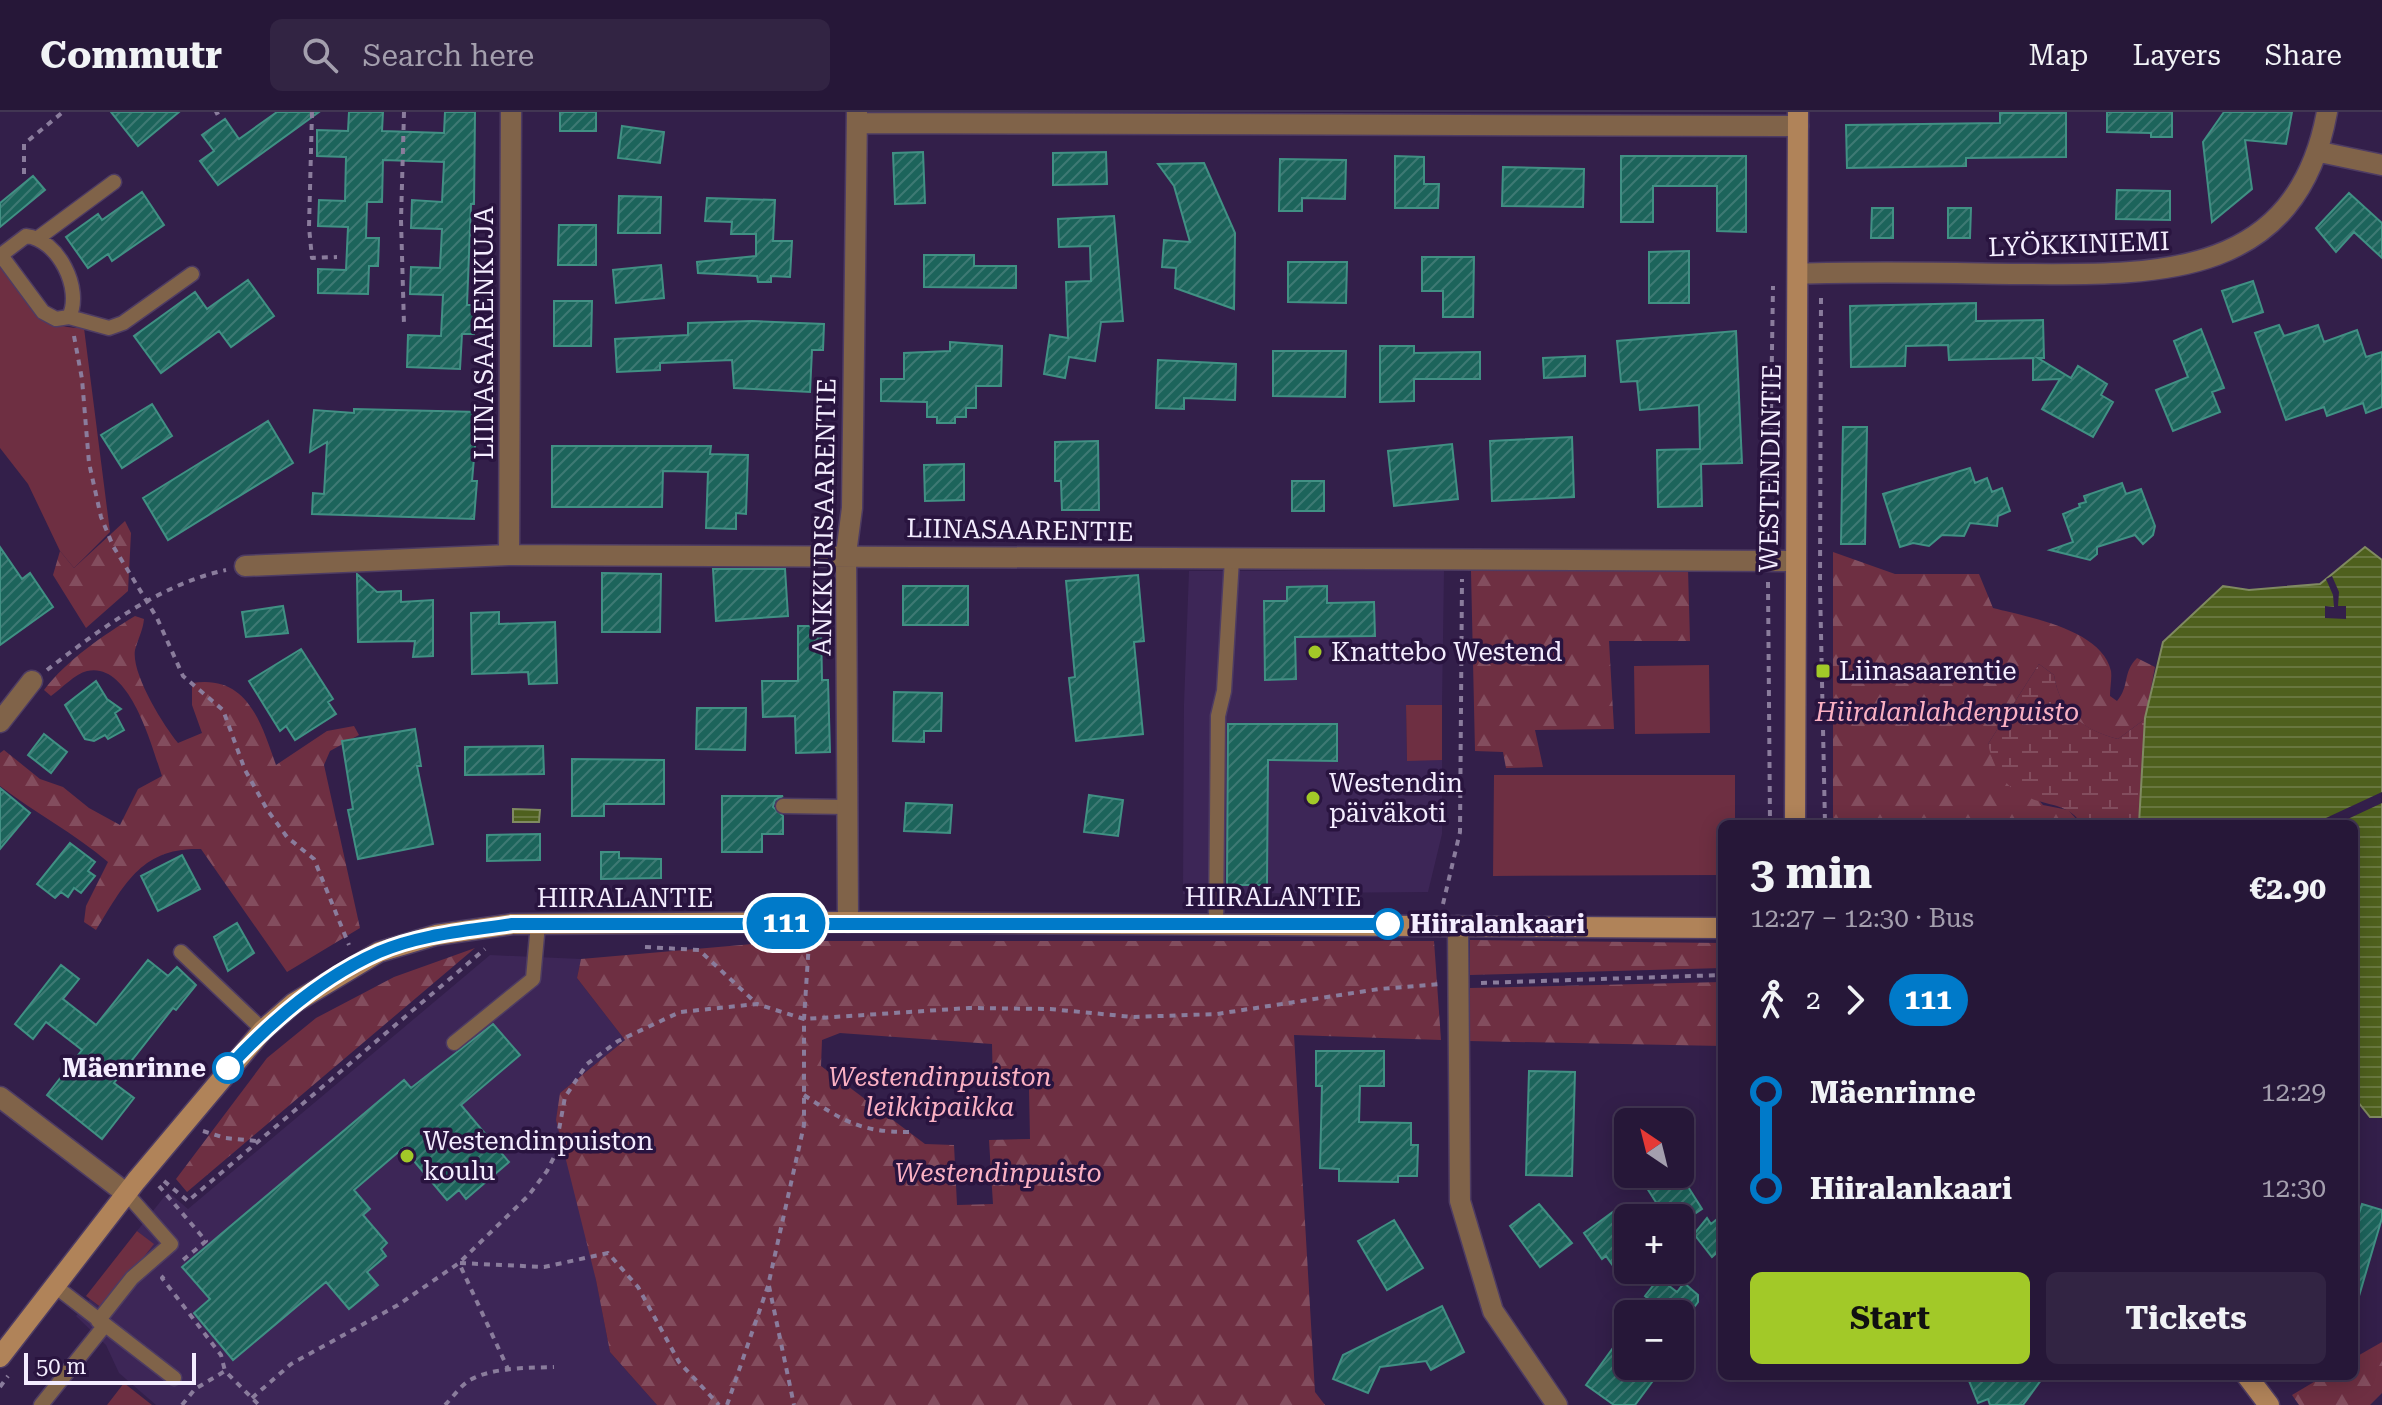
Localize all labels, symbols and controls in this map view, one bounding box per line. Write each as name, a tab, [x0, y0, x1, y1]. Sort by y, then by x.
search box	[270, 19, 830, 91]
text: Commutr	[40, 33, 222, 77]
icon: search	[298, 33, 342, 77]
text: Search here	[362, 38, 534, 73]
text: Map	[2029, 39, 2088, 72]
text: Layers	[2132, 39, 2221, 72]
text: Share	[2265, 39, 2342, 72]
street label: LIINASAARENKUJA	[469, 206, 499, 460]
street label: LYÖKKINIEMI	[1988, 225, 2170, 262]
street label: WESTENDINTIE	[1753, 364, 1787, 572]
street label: ANKKURISAARENTIE	[807, 378, 841, 656]
street label: LIINASAARENTIE	[906, 513, 1134, 547]
place label: Knattebo Westend	[1331, 637, 1563, 667]
marker: Knattebo Westend	[1306, 643, 1324, 661]
place label: Liinasaarentie	[1839, 656, 2016, 686]
marker: Liinasaarentie	[1814, 662, 1832, 680]
park label: Hiiralanlahdenpuisto	[1814, 697, 2079, 727]
place label: Westendin päiväkoti	[1329, 768, 1463, 828]
marker: Westendin päiväkoti	[1304, 789, 1322, 807]
text: 3 min	[1750, 847, 1872, 899]
text: €2.90	[2249, 871, 2326, 906]
street label: HIIRALANTIE	[1185, 882, 1361, 912]
street label: HIIRALANTIE	[537, 883, 713, 913]
line badge: 111	[740, 897, 832, 949]
text: 12:27 – 12:30 · Bus	[1750, 903, 1974, 933]
text: 111	[762, 906, 810, 939]
marker: Hiiralankaari	[1373, 909, 1403, 939]
place label: Hiiralankaari	[1410, 909, 1585, 939]
icon: walk	[1750, 978, 1794, 1022]
icon: forward	[1833, 978, 1877, 1022]
text: 111	[1905, 983, 1952, 1016]
text: 2	[1806, 985, 1821, 1015]
place label: Mäenrinne	[62, 1053, 206, 1083]
marker: Mäenrinne	[213, 1053, 243, 1083]
park label: Westendinpuiston leikkipaikka	[828, 1062, 1052, 1122]
text: Mäenrinne	[1810, 1075, 1976, 1110]
text: 12:29	[2261, 1077, 2326, 1107]
north arrow	[1614, 1108, 1694, 1188]
map controls	[1614, 1108, 1694, 1380]
place label: Westendinpuiston koulu	[423, 1126, 654, 1186]
marker: Westendinpuiston koulu	[398, 1147, 416, 1165]
park label: Westendinpuisto	[894, 1158, 1102, 1188]
text: Hiiralankaari	[1810, 1171, 2012, 1206]
text: 12:30	[2261, 1173, 2326, 1203]
button: +	[1614, 1204, 1694, 1284]
button: Start	[1750, 1272, 2030, 1364]
button: Tickets	[2046, 1272, 2326, 1364]
button: −	[1614, 1300, 1694, 1380]
scale bar	[24, 1349, 196, 1385]
text: 50 m	[36, 1354, 86, 1379]

